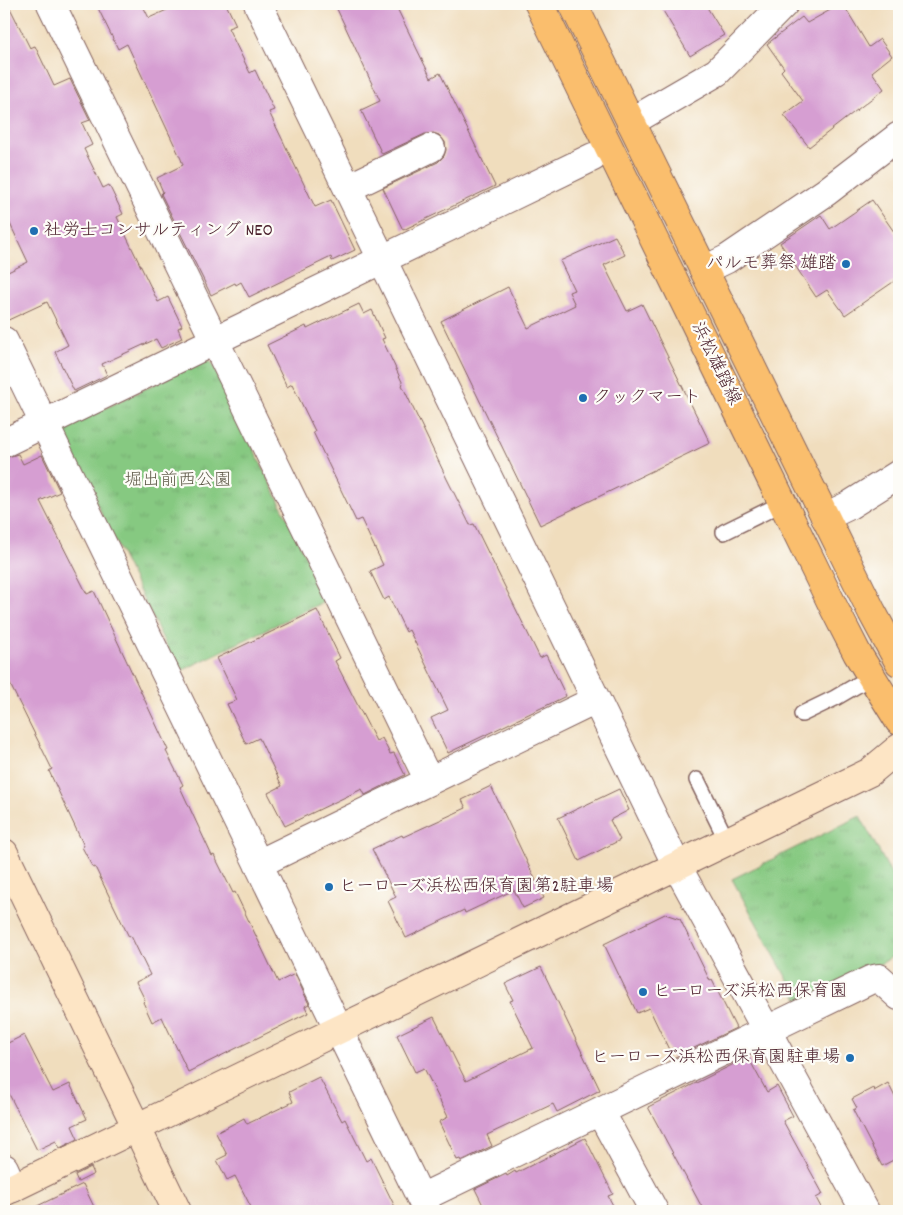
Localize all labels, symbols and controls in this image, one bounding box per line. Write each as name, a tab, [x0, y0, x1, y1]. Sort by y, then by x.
place label: 社労士コンサルティング NEO	[44, 219, 273, 244]
marker: 社労士コンサルティング NEO	[28, 225, 40, 237]
place label: パルモ葬祭 雄踏	[706, 252, 836, 277]
marker: パルモ葬祭 雄踏	[840, 258, 852, 270]
street label: 浜松雄踏線	[684, 318, 746, 410]
place label: クックマート	[593, 386, 701, 411]
marker: クックマート	[577, 392, 589, 404]
park label: 堀出前西公園	[124, 469, 232, 494]
place label: ヒーローズ浜松西保育園第2駐車場	[339, 875, 614, 900]
marker: ヒーローズ浜松西保育園第2駐車場	[323, 881, 335, 893]
place label: ヒーローズ浜松西保育園	[653, 980, 848, 1005]
marker: ヒーローズ浜松西保育園	[637, 986, 649, 998]
place label: ヒーローズ浜松西保育園駐車場	[591, 1046, 840, 1071]
marker: ヒーローズ浜松西保育園駐車場	[844, 1052, 856, 1064]

